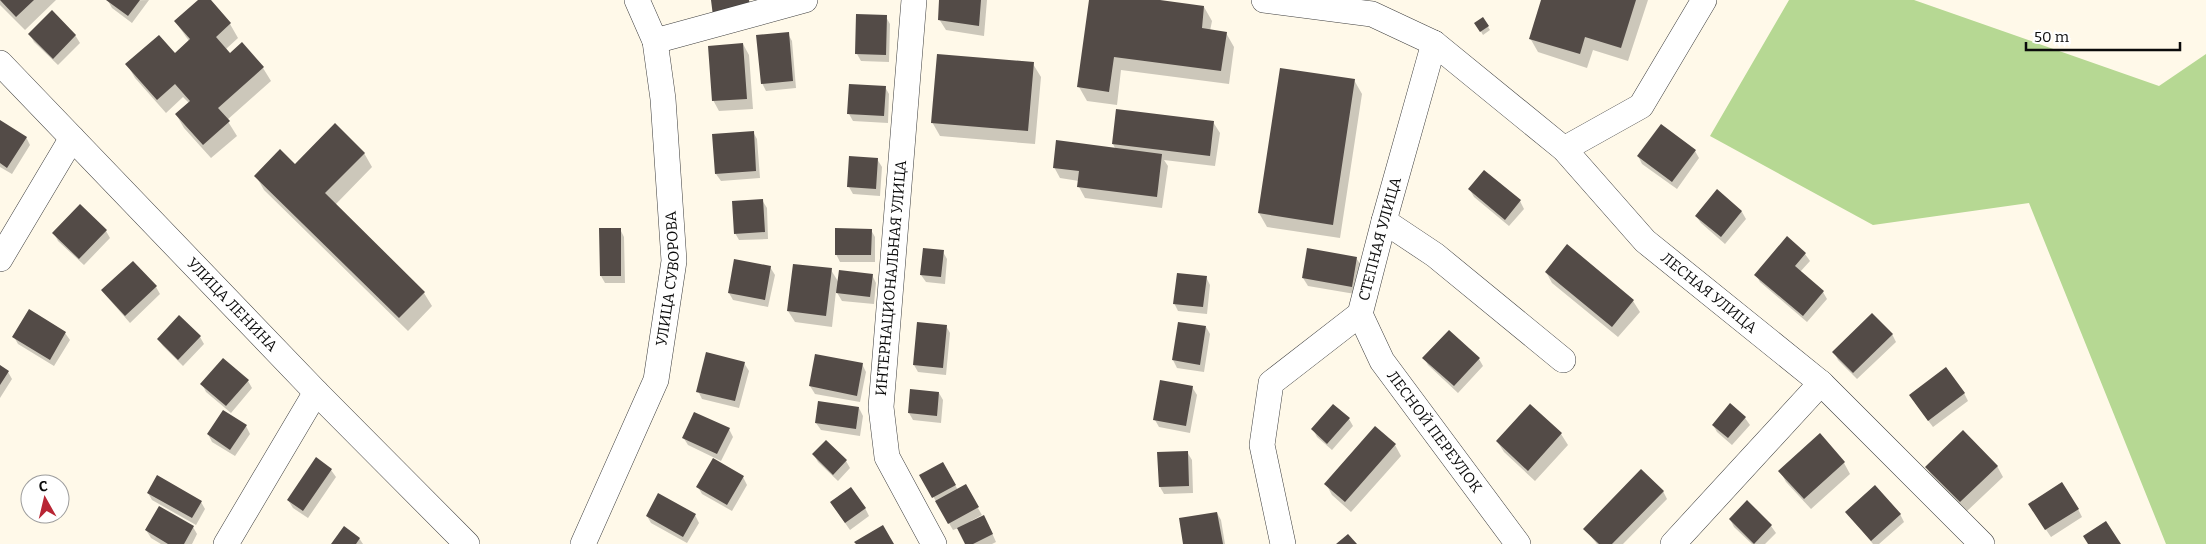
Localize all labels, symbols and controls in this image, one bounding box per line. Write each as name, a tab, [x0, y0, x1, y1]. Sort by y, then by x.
scale bar	[2026, 20, 2180, 52]
text: 50 m	[2034, 28, 2070, 46]
street label: ИНТЕРНАЦИОНАЛЬНАЯ УЛИЦА	[872, 159, 910, 397]
street label: СТЕПНАЯ УЛИЦА	[1355, 175, 1405, 303]
street label: УЛИЦА СУВОРОВА	[652, 210, 683, 347]
street label: ЛЕСНАЯ УЛИЦА	[1658, 249, 1761, 337]
street label: УЛИЦА ЛЕНИНА	[183, 254, 281, 355]
street label: ЛЕСНОЙ ПЕРЕУЛОК	[1383, 367, 1486, 497]
north arrow	[20, 474, 70, 524]
text: С	[38, 478, 49, 496]

